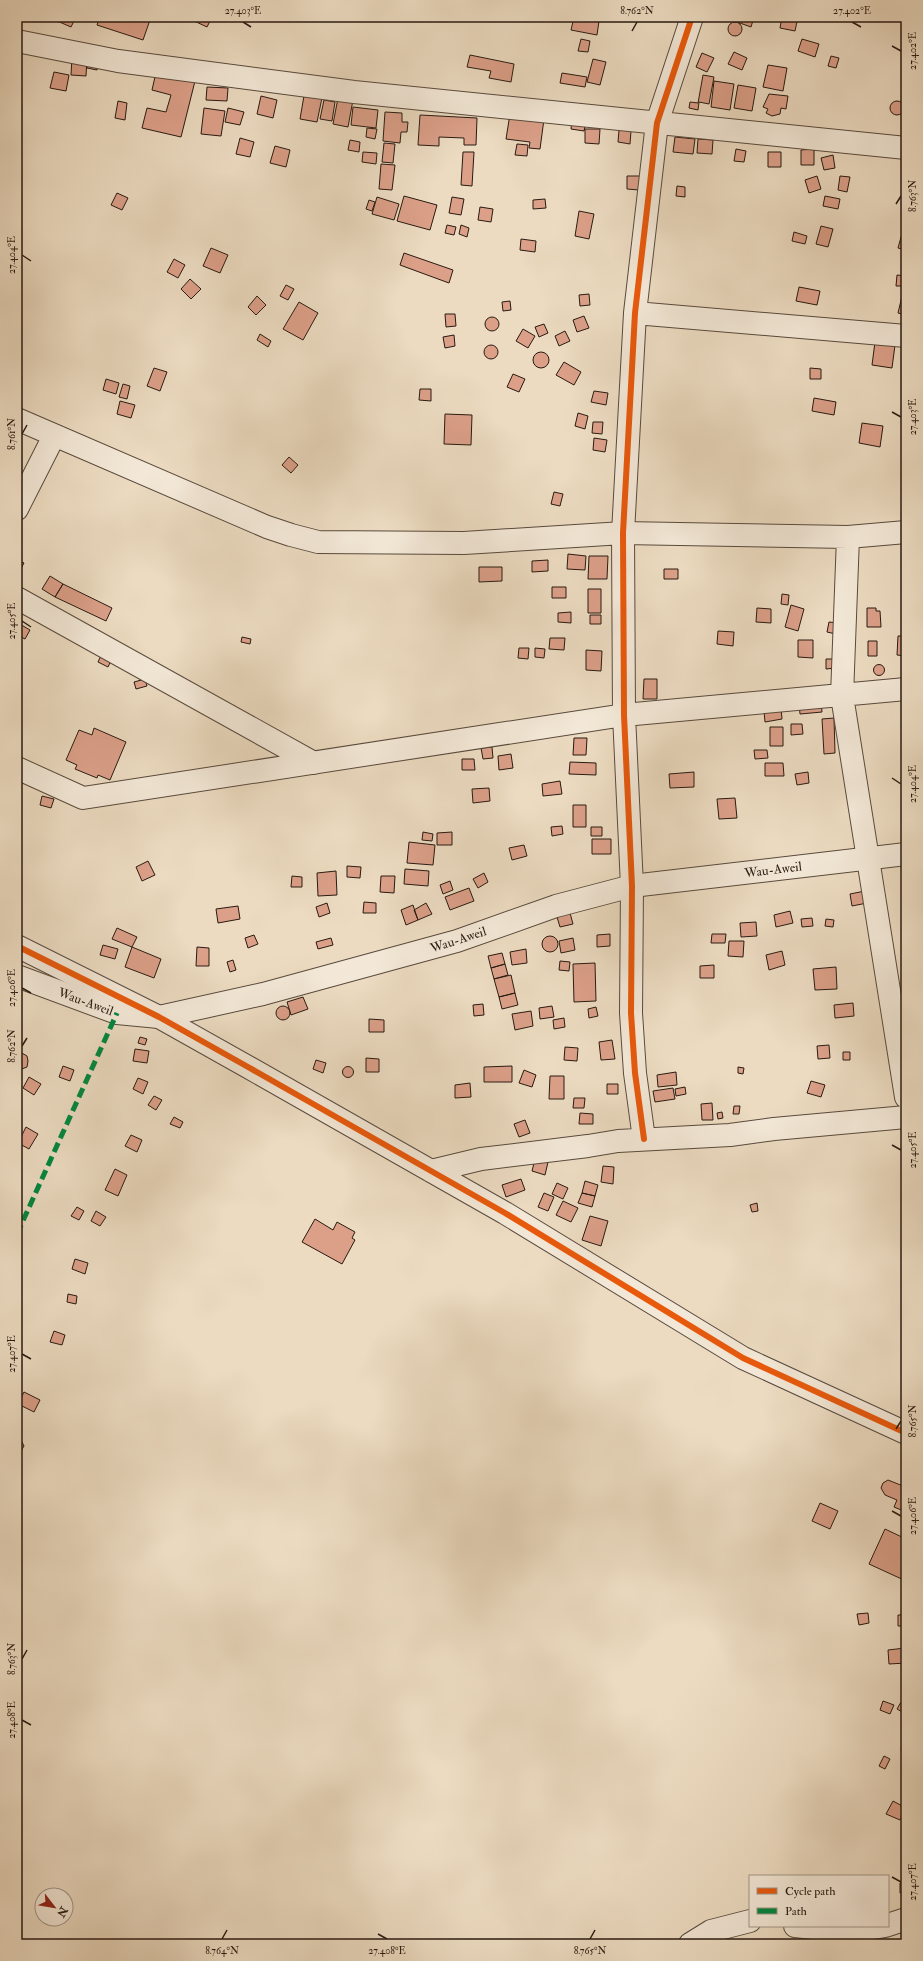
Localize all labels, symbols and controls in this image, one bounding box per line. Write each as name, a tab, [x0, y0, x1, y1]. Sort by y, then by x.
text: 27.403°E	[225, 5, 261, 17]
text: 8.762°N	[620, 5, 654, 17]
text: 27.402°E	[833, 5, 871, 17]
text: 27.402°E	[907, 32, 919, 70]
text: 8.763°N	[907, 180, 919, 212]
text: 27.404°E	[6, 236, 18, 274]
text: 27.403°E	[907, 399, 919, 435]
text: 8.761°N	[6, 418, 18, 450]
text: 27.405°E	[6, 602, 18, 640]
text: 27.404°E	[907, 765, 919, 803]
street label: Wau-Aweil	[742, 858, 803, 882]
street label: Wau-Aweil	[427, 923, 489, 957]
text: 27.406°E	[6, 969, 18, 1007]
street label: Wau-Aweil	[55, 984, 116, 1020]
text: 8.762°N	[6, 1029, 18, 1063]
text: 27.405°E	[907, 1131, 919, 1169]
text: 27.407°E	[6, 1335, 18, 1373]
text: 8.765°N	[907, 1405, 919, 1437]
text: 27.406°E	[907, 1497, 919, 1535]
text: 8.763°N	[6, 1643, 18, 1675]
text: 27.408°E	[6, 1701, 18, 1739]
text: 27.407°E	[907, 1863, 919, 1901]
legend	[749, 1875, 889, 1927]
text: Cycle path	[785, 1884, 836, 1899]
north arrow	[34, 1887, 74, 1927]
text: N	[53, 1903, 71, 1920]
text: Path	[785, 1904, 808, 1919]
text: 8.764°N	[205, 1945, 239, 1957]
text: 27.408°E	[368, 1945, 406, 1957]
text: 8.765°N	[574, 1945, 606, 1957]

